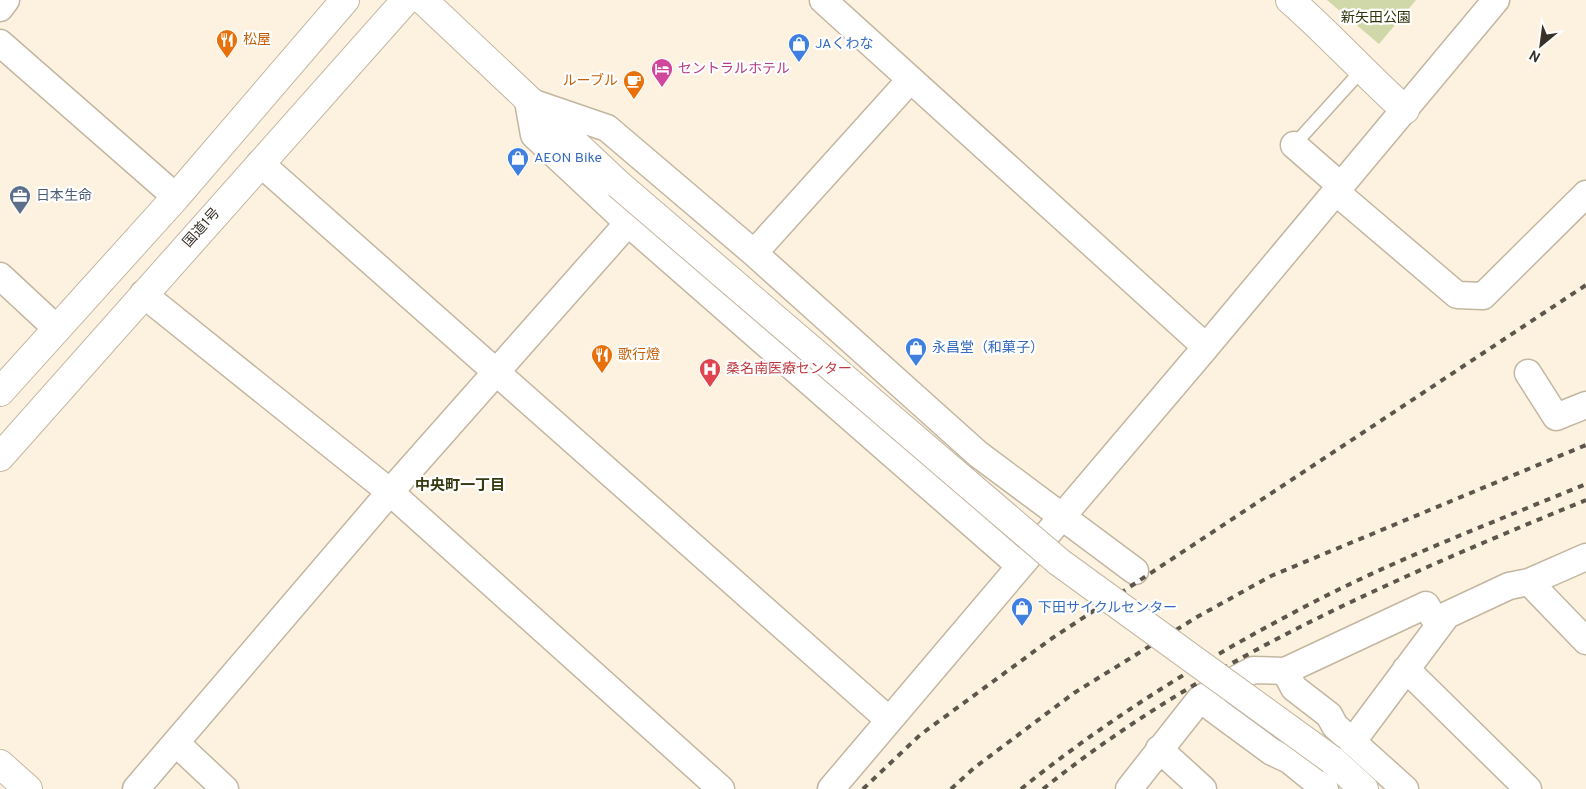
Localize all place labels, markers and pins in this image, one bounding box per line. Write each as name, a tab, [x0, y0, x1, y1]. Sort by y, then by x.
restaurant icon: 松屋	[215, 28, 239, 59]
place label: 松屋	[243, 32, 271, 49]
shop icon: JAくわな	[787, 32, 811, 63]
place label: JAくわな	[815, 36, 874, 53]
hotel icon: セントラルホテル	[650, 57, 674, 88]
place label: セントラルホテル	[678, 61, 790, 78]
cafe icon: ルーブル	[622, 69, 646, 100]
place label: ルーブル	[563, 72, 618, 90]
shop icon: AEON Bike	[506, 146, 530, 177]
place label: AEON Bike	[534, 150, 602, 167]
office icon: 日本生命	[8, 184, 32, 215]
place label: 日本生命	[36, 188, 92, 205]
shop icon: 永昌堂（和菓子）	[904, 336, 928, 367]
place label: 永昌堂（和菓子）	[932, 340, 1044, 357]
restaurant icon: 歌行燈	[590, 343, 614, 374]
place label: 歌行燈	[618, 346, 660, 364]
hospital icon: 桑名南医療センター	[698, 357, 722, 388]
place label: 桑名南医療センター	[726, 361, 852, 378]
shop icon: 下田サイクルセンター	[1010, 596, 1034, 627]
place label: 下田サイクルセンター	[1038, 600, 1177, 617]

